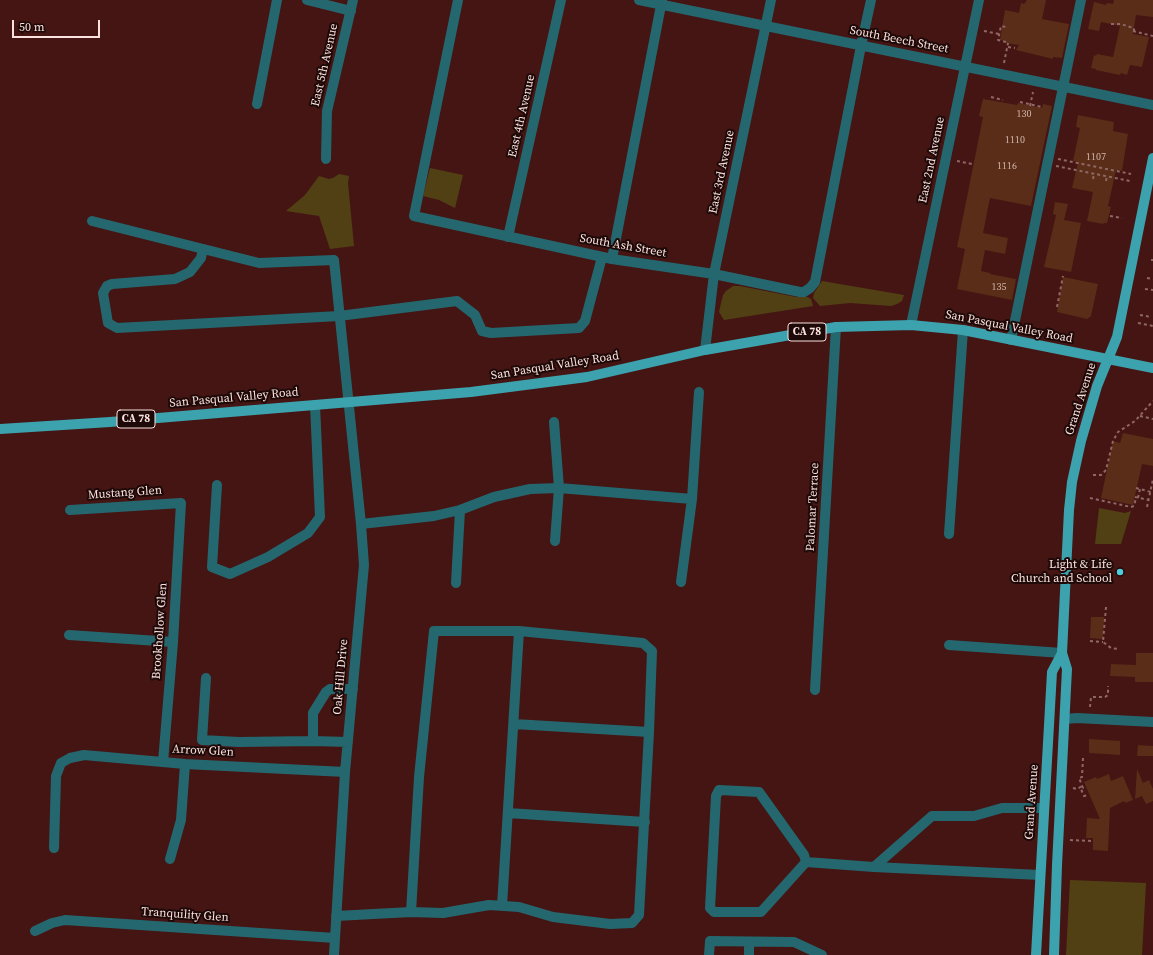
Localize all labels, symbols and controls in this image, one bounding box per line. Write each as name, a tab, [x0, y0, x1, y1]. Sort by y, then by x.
scale bar	[14, 12, 102, 38]
text: 50 m	[19, 19, 45, 35]
street label: East 5th Avenue	[308, 22, 342, 108]
street label: South Beech Street	[849, 23, 949, 57]
street label: East 4th Avenue	[505, 73, 539, 159]
house number: 130	[1017, 108, 1031, 120]
street label: East 2nd Avenue	[916, 116, 948, 204]
street label: East 3rd Avenue	[706, 129, 738, 215]
house number: 1110	[1005, 134, 1025, 146]
house number: 1107	[1086, 151, 1106, 163]
house number: 1116	[997, 160, 1017, 172]
street label: South Ash Street	[579, 231, 667, 261]
house number: 135	[992, 281, 1006, 293]
street label: San Pasqual Valley Road	[944, 308, 1074, 346]
road number: CA 78	[788, 323, 826, 341]
street label: San Pasqual Valley Road	[490, 349, 620, 383]
street label: Grand Avenue	[1062, 361, 1100, 437]
street label: San Pasqual Valley Road	[169, 385, 299, 411]
road number: CA 78	[117, 410, 155, 428]
street label: Palomar Terrace	[803, 462, 823, 552]
street label: Mustang Glen	[88, 483, 162, 503]
place label: Light & Life Church and School	[1011, 558, 1112, 586]
marker: Light & Life Church and School	[1115, 567, 1125, 577]
street label: Brookhollow Glen	[149, 582, 171, 680]
street label: Oak Hill Drive	[331, 639, 351, 715]
street label: Arrow Glen	[172, 742, 234, 760]
street label: Grand Avenue	[1022, 764, 1042, 840]
street label: Tranquility Glen	[141, 905, 229, 925]

